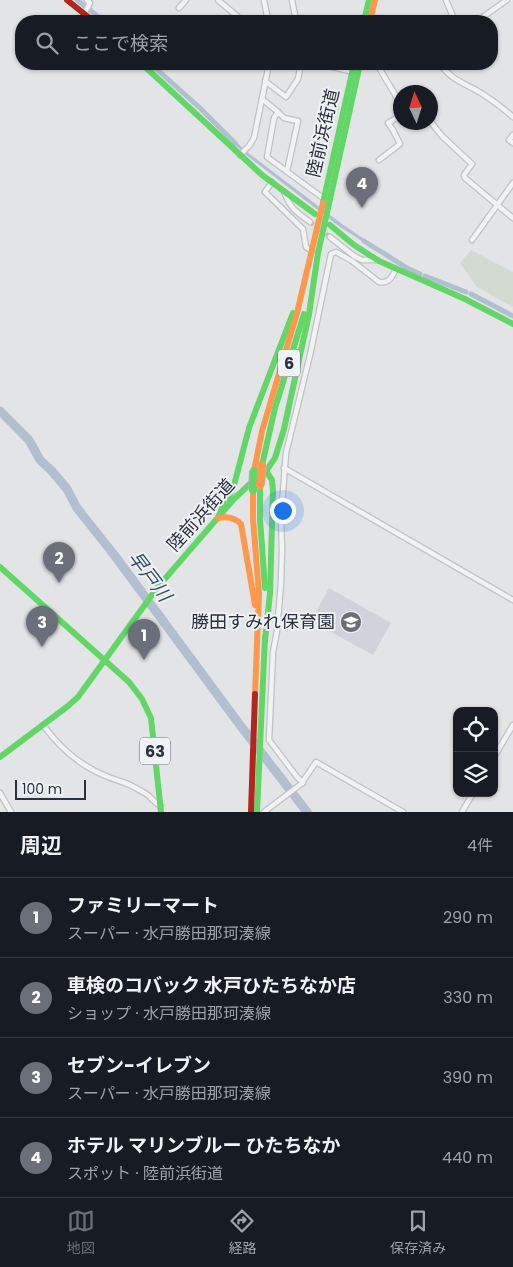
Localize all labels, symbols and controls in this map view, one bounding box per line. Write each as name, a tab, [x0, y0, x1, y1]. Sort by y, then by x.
search box	[15, 15, 498, 70]
icon: search	[33, 29, 61, 57]
text: ここで検索	[73, 30, 168, 57]
north arrow	[393, 85, 438, 130]
street label: 陸前浜街道	[300, 86, 345, 180]
pin: 4	[346, 167, 378, 208]
road number: 6	[278, 349, 300, 376]
street label: 陸前浜街道	[161, 473, 240, 556]
your location	[270, 498, 296, 524]
pin: 2	[43, 542, 75, 583]
water label: 早戸川	[122, 545, 179, 609]
pin: 3	[26, 606, 58, 647]
place label: 勝田すみれ保育園	[191, 609, 335, 634]
school or university icon: 勝田すみれ保育園	[339, 610, 363, 634]
pin: 1	[128, 619, 160, 660]
map controls	[453, 707, 498, 797]
button: locate	[453, 707, 498, 752]
road number: 63	[140, 738, 170, 764]
button: layers	[453, 752, 498, 797]
scale bar	[15, 777, 86, 800]
text: 100 m	[22, 779, 62, 799]
text: 周辺	[20, 831, 62, 860]
text: 4件	[467, 834, 493, 857]
text: ファミリーマート	[67, 892, 219, 919]
text: 1	[33, 906, 39, 929]
text: 290 m	[443, 906, 493, 929]
text: スーパー · 水戸勝田那珂湊線	[67, 922, 271, 945]
text: 車検のコバック 水戸ひたちなか店	[67, 972, 356, 999]
text: 2	[31, 986, 41, 1009]
text: 330 m	[443, 986, 493, 1009]
text: ショップ · 水戸勝田那珂湊線	[67, 1002, 271, 1025]
text: セブン-イレブン	[67, 1052, 211, 1079]
text: 3	[31, 1066, 41, 1089]
text: 390 m	[443, 1066, 493, 1089]
text: スーパー · 水戸勝田那珂湊線	[67, 1082, 271, 1105]
text: ホテル マリンブルー ひたちなか	[67, 1132, 341, 1159]
text: 4	[31, 1146, 41, 1169]
text: 440 m	[442, 1146, 493, 1169]
text: スポット · 陸前浜街道	[67, 1162, 223, 1185]
tab: 地図	[67, 1207, 95, 1259]
tab: 経路	[228, 1207, 256, 1259]
tab: 保存済み	[390, 1207, 446, 1259]

